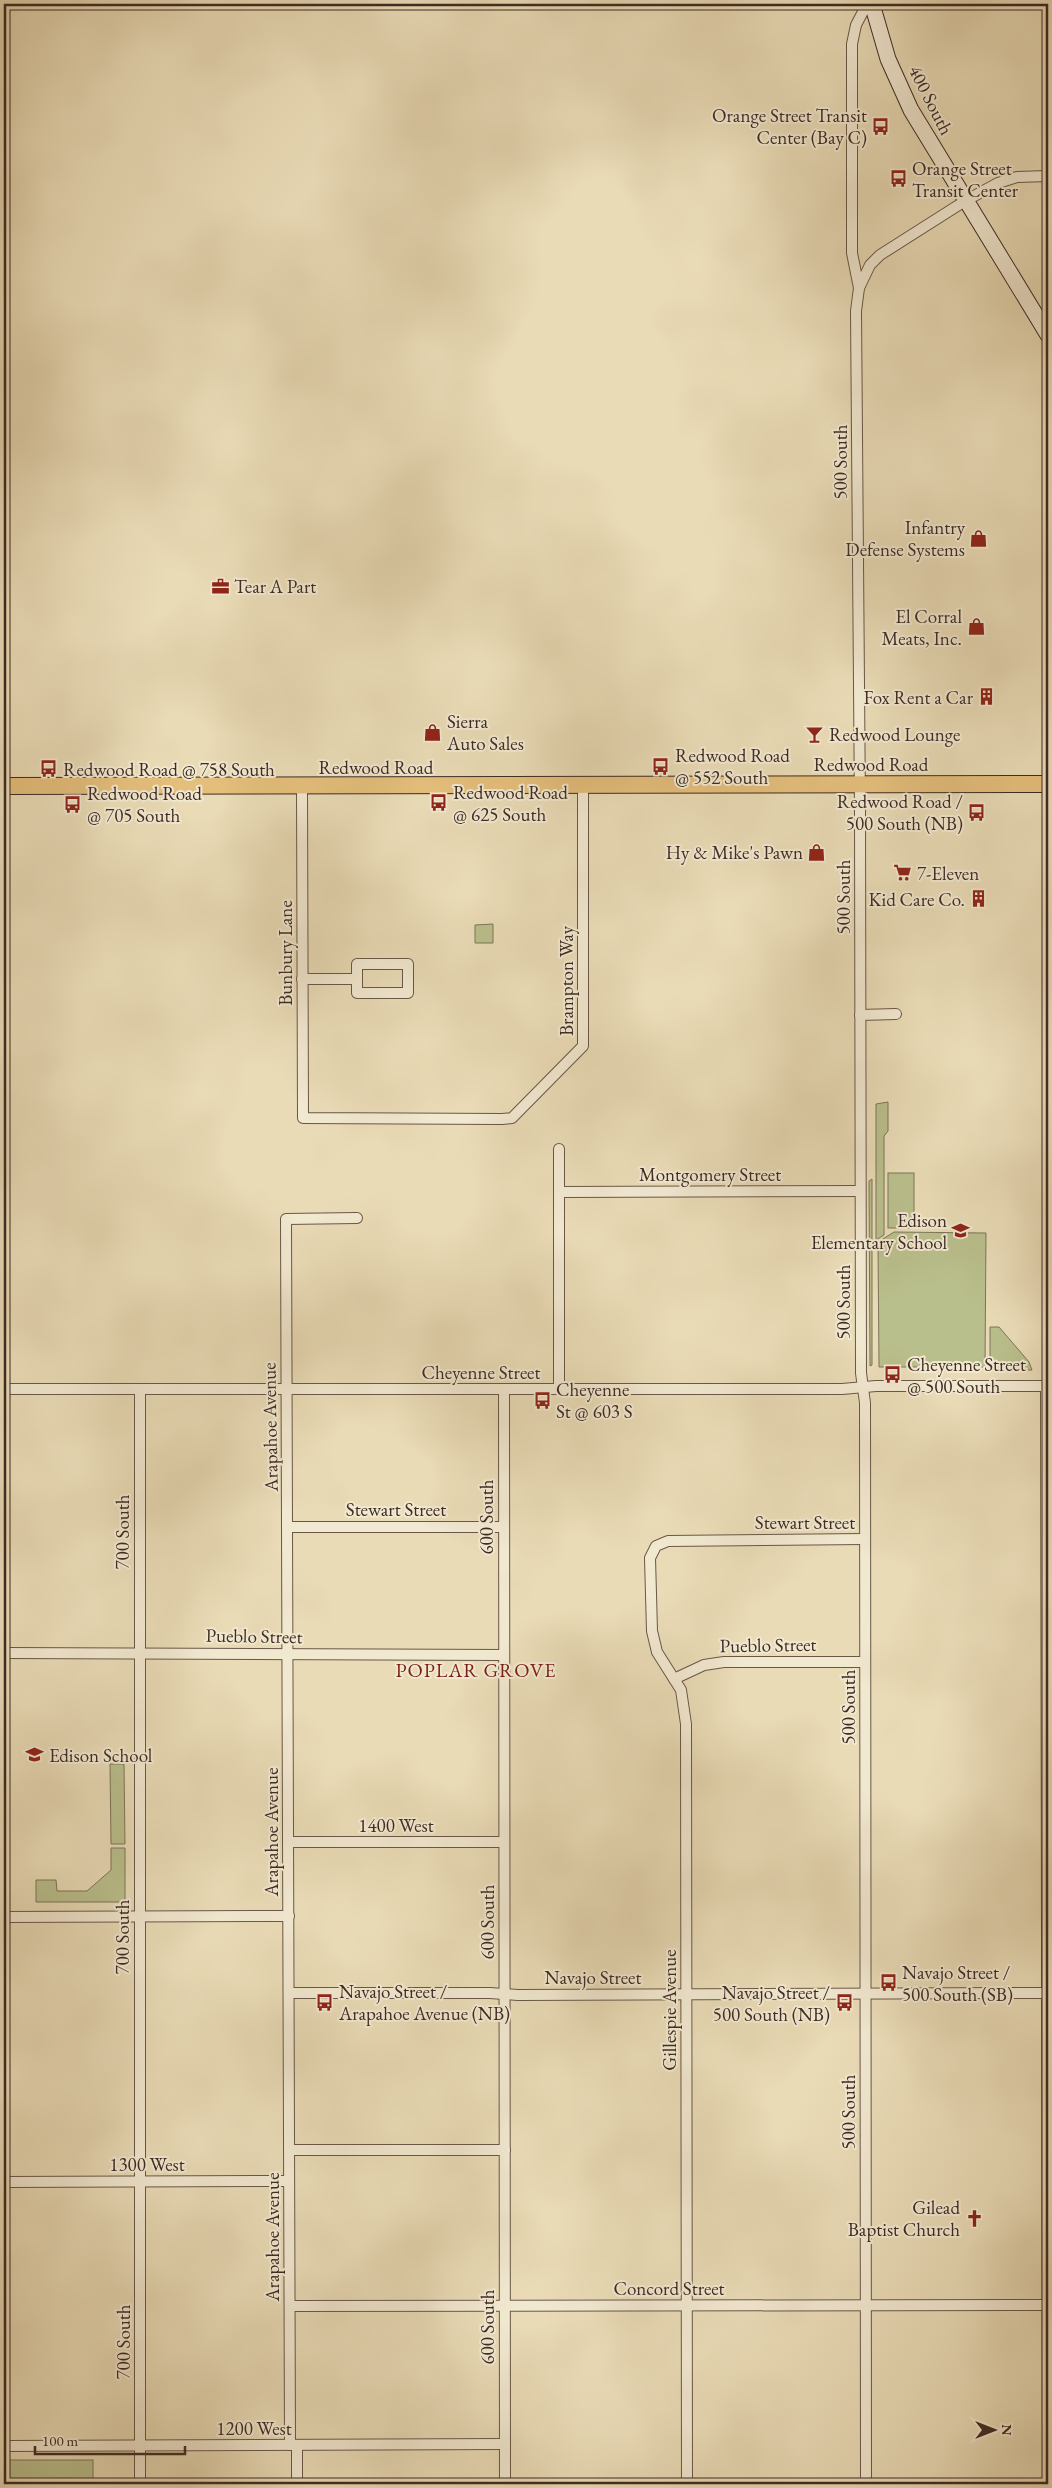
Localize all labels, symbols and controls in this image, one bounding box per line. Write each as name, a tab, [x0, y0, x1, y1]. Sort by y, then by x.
street label: 400 South	[903, 61, 959, 139]
place label: Orange Street Transit Center (Bay C)	[712, 103, 867, 150]
bus stop icon: Orange Street Transit Center (Bay C)	[871, 116, 891, 136]
place label: Orange Street Transit Center	[912, 156, 1019, 203]
bus stop icon: Orange Street Transit Center	[888, 169, 908, 189]
street label: 500 South	[828, 424, 853, 500]
place label: Infantry Defense Systems	[845, 515, 966, 562]
shop icon: Infantry Defense Systems	[969, 528, 989, 548]
place label: Tear A Part	[234, 574, 316, 599]
office icon: Tear A Part	[210, 576, 230, 596]
place label: El Corral Meats, Inc.	[881, 604, 962, 651]
shop icon: El Corral Meats, Inc.	[966, 617, 986, 637]
place label: Fox Rent a Car	[864, 685, 974, 710]
building icon: Fox Rent a Car	[977, 687, 997, 707]
place label: Sierra Auto Sales	[446, 709, 524, 756]
shop icon: Sierra Auto Sales	[423, 722, 443, 742]
place label: Redwood Lounge	[829, 722, 960, 747]
bar icon: Redwood Lounge	[805, 724, 825, 744]
place label: Redwood Road @ 552 South	[675, 743, 790, 790]
street label: Redwood Road	[814, 752, 929, 777]
street label: Redwood Road	[319, 755, 434, 780]
bus stop icon: Redwood Road @ 552 South	[651, 756, 671, 776]
place label: Redwood Road @ 758 South	[63, 757, 275, 782]
bus stop icon: Redwood Road @ 758 South	[39, 759, 59, 779]
place label: Redwood Road @ 625 South	[453, 780, 568, 827]
place label: Redwood Road @ 705 South	[87, 781, 202, 828]
place label: Redwood Road / 500 South (NB)	[837, 789, 963, 836]
bus stop icon: Redwood Road @ 625 South	[429, 793, 449, 813]
bus stop icon: Redwood Road @ 705 South	[63, 794, 83, 814]
bus stop icon: Redwood Road / 500 South (NB)	[967, 802, 987, 822]
place label: Hy & Mike's Pawn	[666, 840, 803, 865]
shop icon: Hy & Mike's Pawn	[807, 842, 827, 862]
street label: 500 South	[831, 859, 856, 935]
place label: 7-Eleven	[917, 861, 979, 886]
supermarket icon: 7-Eleven	[893, 863, 913, 883]
place label: Kid Care Co.	[869, 887, 965, 912]
building icon: Kid Care Co.	[969, 889, 989, 909]
street label: Bunbury Lane	[273, 900, 298, 1006]
street label: Brampton Way	[554, 925, 579, 1036]
street label: Montgomery Street	[639, 1162, 781, 1187]
place label: Edison Elementary School	[811, 1208, 947, 1255]
school or university icon: Edison Elementary School	[951, 1221, 971, 1241]
street label: 500 South	[831, 1264, 856, 1340]
place label: Cheyenne Street @ 500 South	[907, 1352, 1026, 1399]
street label: Cheyenne Street	[422, 1360, 541, 1385]
street label: Arapahoe Avenue	[256, 1362, 284, 1493]
bus stop icon: Cheyenne Street @ 500 South	[883, 1365, 903, 1385]
place label: Cheyenne St @ 603 S	[556, 1377, 633, 1424]
bus stop icon: Cheyenne St @ 603 S	[532, 1390, 552, 1410]
street label: 600 South	[474, 1479, 499, 1555]
street label: 700 South	[110, 1494, 135, 1570]
street label: Stewart Street	[346, 1497, 446, 1522]
street label: Stewart Street	[755, 1510, 855, 1535]
street label: Pueblo Street	[205, 1623, 303, 1649]
street label: Pueblo Street	[719, 1632, 817, 1658]
district label: POPLAR GROVE	[395, 1657, 557, 1683]
street label: 500 South	[836, 1669, 861, 1745]
place label: Edison School	[49, 1743, 153, 1768]
school or university icon: Edison School	[25, 1745, 45, 1765]
street label: Arapahoe Avenue	[259, 1767, 284, 1898]
street label: 1400 West	[358, 1813, 434, 1838]
street label: 600 South	[475, 1884, 500, 1960]
street label: 700 South	[110, 1899, 135, 1975]
street label: Gillespie Avenue	[657, 1949, 682, 2071]
place label: Navajo Street / 500 South (SB)	[902, 1960, 1013, 2007]
street label: Navajo Street	[545, 1965, 641, 1990]
bus stop icon: Navajo Street / 500 South (SB)	[878, 1973, 898, 1993]
place label: Navajo Street / Arapahoe Avenue (NB)	[338, 1979, 510, 2026]
place label: Navajo Street / 500 South (NB)	[713, 1980, 830, 2027]
bus stop icon: Navajo Street / Arapahoe Avenue (NB)	[315, 1992, 335, 2012]
bus stop icon: Navajo Street / 500 South (NB)	[834, 1993, 854, 2013]
street label: 500 South	[836, 2074, 861, 2150]
street label: 1300 West	[109, 2152, 185, 2177]
street label: Arapahoe Avenue	[260, 2172, 285, 2303]
place label: Gilead Baptist Church	[848, 2195, 960, 2242]
church icon: Gilead Baptist Church	[964, 2208, 984, 2228]
street label: Concord Street	[613, 2276, 725, 2301]
street label: 600 South	[475, 2289, 500, 2365]
street label: 700 South	[111, 2304, 136, 2380]
north arrow	[970, 2406, 1020, 2456]
street label: 1200 West	[216, 2416, 292, 2441]
scale bar	[35, 2423, 185, 2455]
text: N	[998, 2424, 1016, 2436]
text: 100 m	[42, 2431, 79, 2450]

